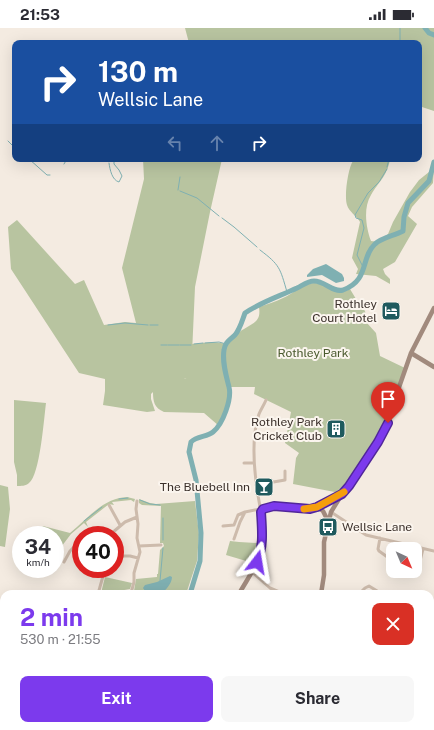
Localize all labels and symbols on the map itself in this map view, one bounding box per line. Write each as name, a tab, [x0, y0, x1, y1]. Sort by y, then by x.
place label: Rothley Court Hotel	[312, 297, 378, 325]
hotel icon: Rothley Court Hotel	[380, 300, 402, 322]
park label: Rothley Park	[278, 346, 349, 360]
pin	[371, 382, 405, 423]
place label: Rothley Park Cricket Club	[251, 415, 322, 443]
building icon: Rothley Park Cricket Club	[325, 418, 347, 440]
bar icon: The Bluebell Inn	[253, 476, 275, 498]
place label: The Bluebell Inn	[160, 480, 250, 494]
bus stop icon: Wellsic Lane	[317, 516, 339, 538]
place label: Wellsic Lane	[342, 520, 412, 534]
speed limit sign: 40	[72, 526, 124, 578]
position arrow	[236, 541, 278, 583]
north arrow	[386, 542, 422, 578]

